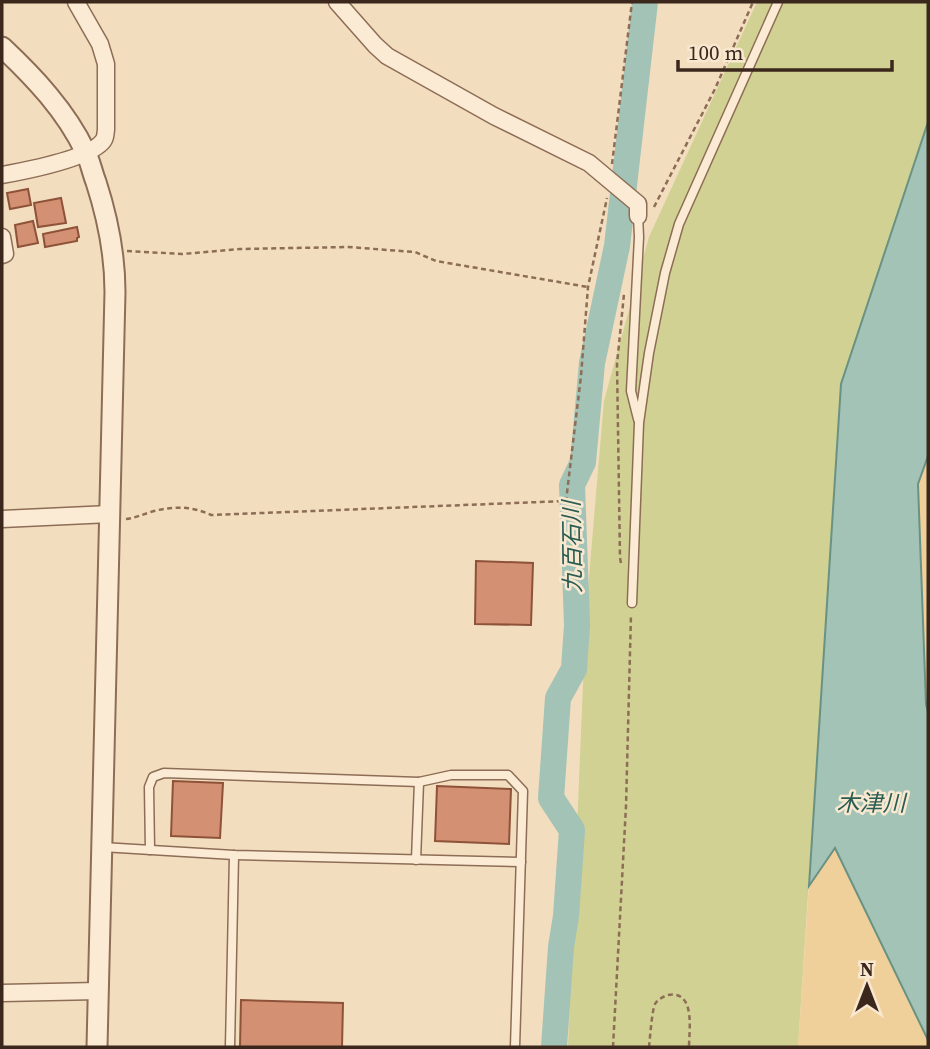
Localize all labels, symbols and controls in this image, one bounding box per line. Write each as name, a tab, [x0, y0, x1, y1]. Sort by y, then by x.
scale bar	[678, 28, 892, 72]
text: 100 m	[688, 38, 743, 67]
water label: 九百石川	[555, 498, 589, 593]
water label: 木津川	[837, 787, 909, 819]
north arrow	[832, 951, 902, 1021]
text: N	[860, 956, 874, 982]

